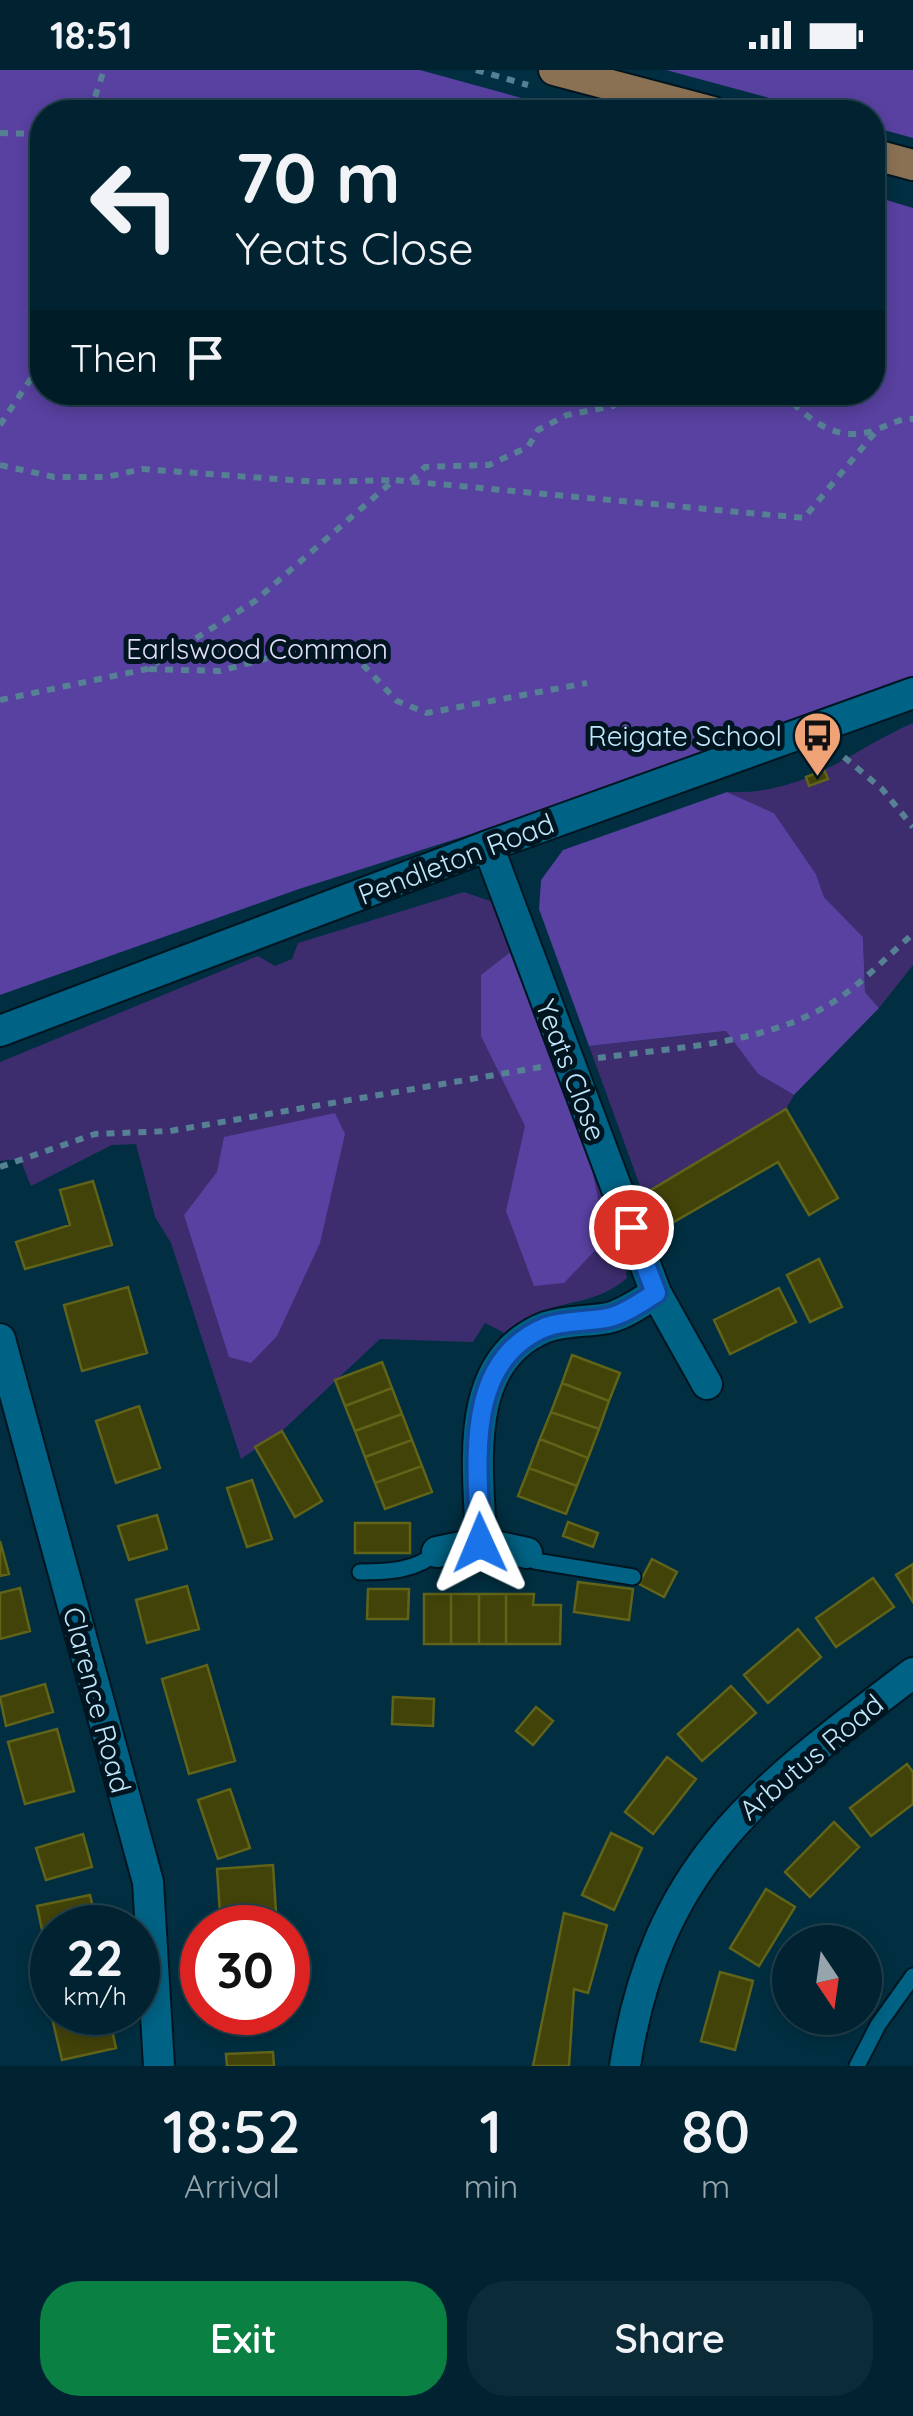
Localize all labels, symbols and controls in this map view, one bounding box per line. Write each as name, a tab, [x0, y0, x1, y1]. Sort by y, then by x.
text: 18:51	[50, 11, 133, 59]
text: 70 m	[235, 133, 401, 221]
icon: left	[70, 140, 200, 270]
text: Yeats Close	[235, 220, 474, 276]
icon: arrive	[178, 330, 233, 385]
text: Then	[70, 334, 158, 382]
park label: Earlswood Common	[126, 631, 388, 666]
bus stop icon: Reigate School	[791, 710, 843, 778]
place label: Reigate School	[588, 718, 782, 753]
street label: Pendleton Road	[353, 805, 559, 912]
street label: Yeats Close	[529, 994, 614, 1145]
pin	[589, 1185, 674, 1270]
icon: arrive	[604, 1200, 659, 1255]
position arrow	[428, 1491, 532, 1595]
street label: Clarence Road	[56, 1603, 139, 1797]
street label: Arbutus Road	[731, 1686, 890, 1827]
speed limit sign: 30	[180, 1905, 310, 2035]
north arrow	[772, 1925, 882, 2035]
map controls	[772, 1925, 882, 2035]
text: 22	[67, 1926, 123, 1989]
text: km/h	[63, 1980, 127, 2011]
text: 18:52	[163, 2093, 301, 2168]
text: 1	[479, 2093, 502, 2168]
text: 80	[681, 2093, 750, 2168]
text: Arrival	[184, 2166, 280, 2206]
text: min	[464, 2166, 518, 2206]
text: m	[701, 2166, 730, 2206]
button: Exit	[40, 2281, 447, 2396]
button: Share	[467, 2281, 873, 2396]

